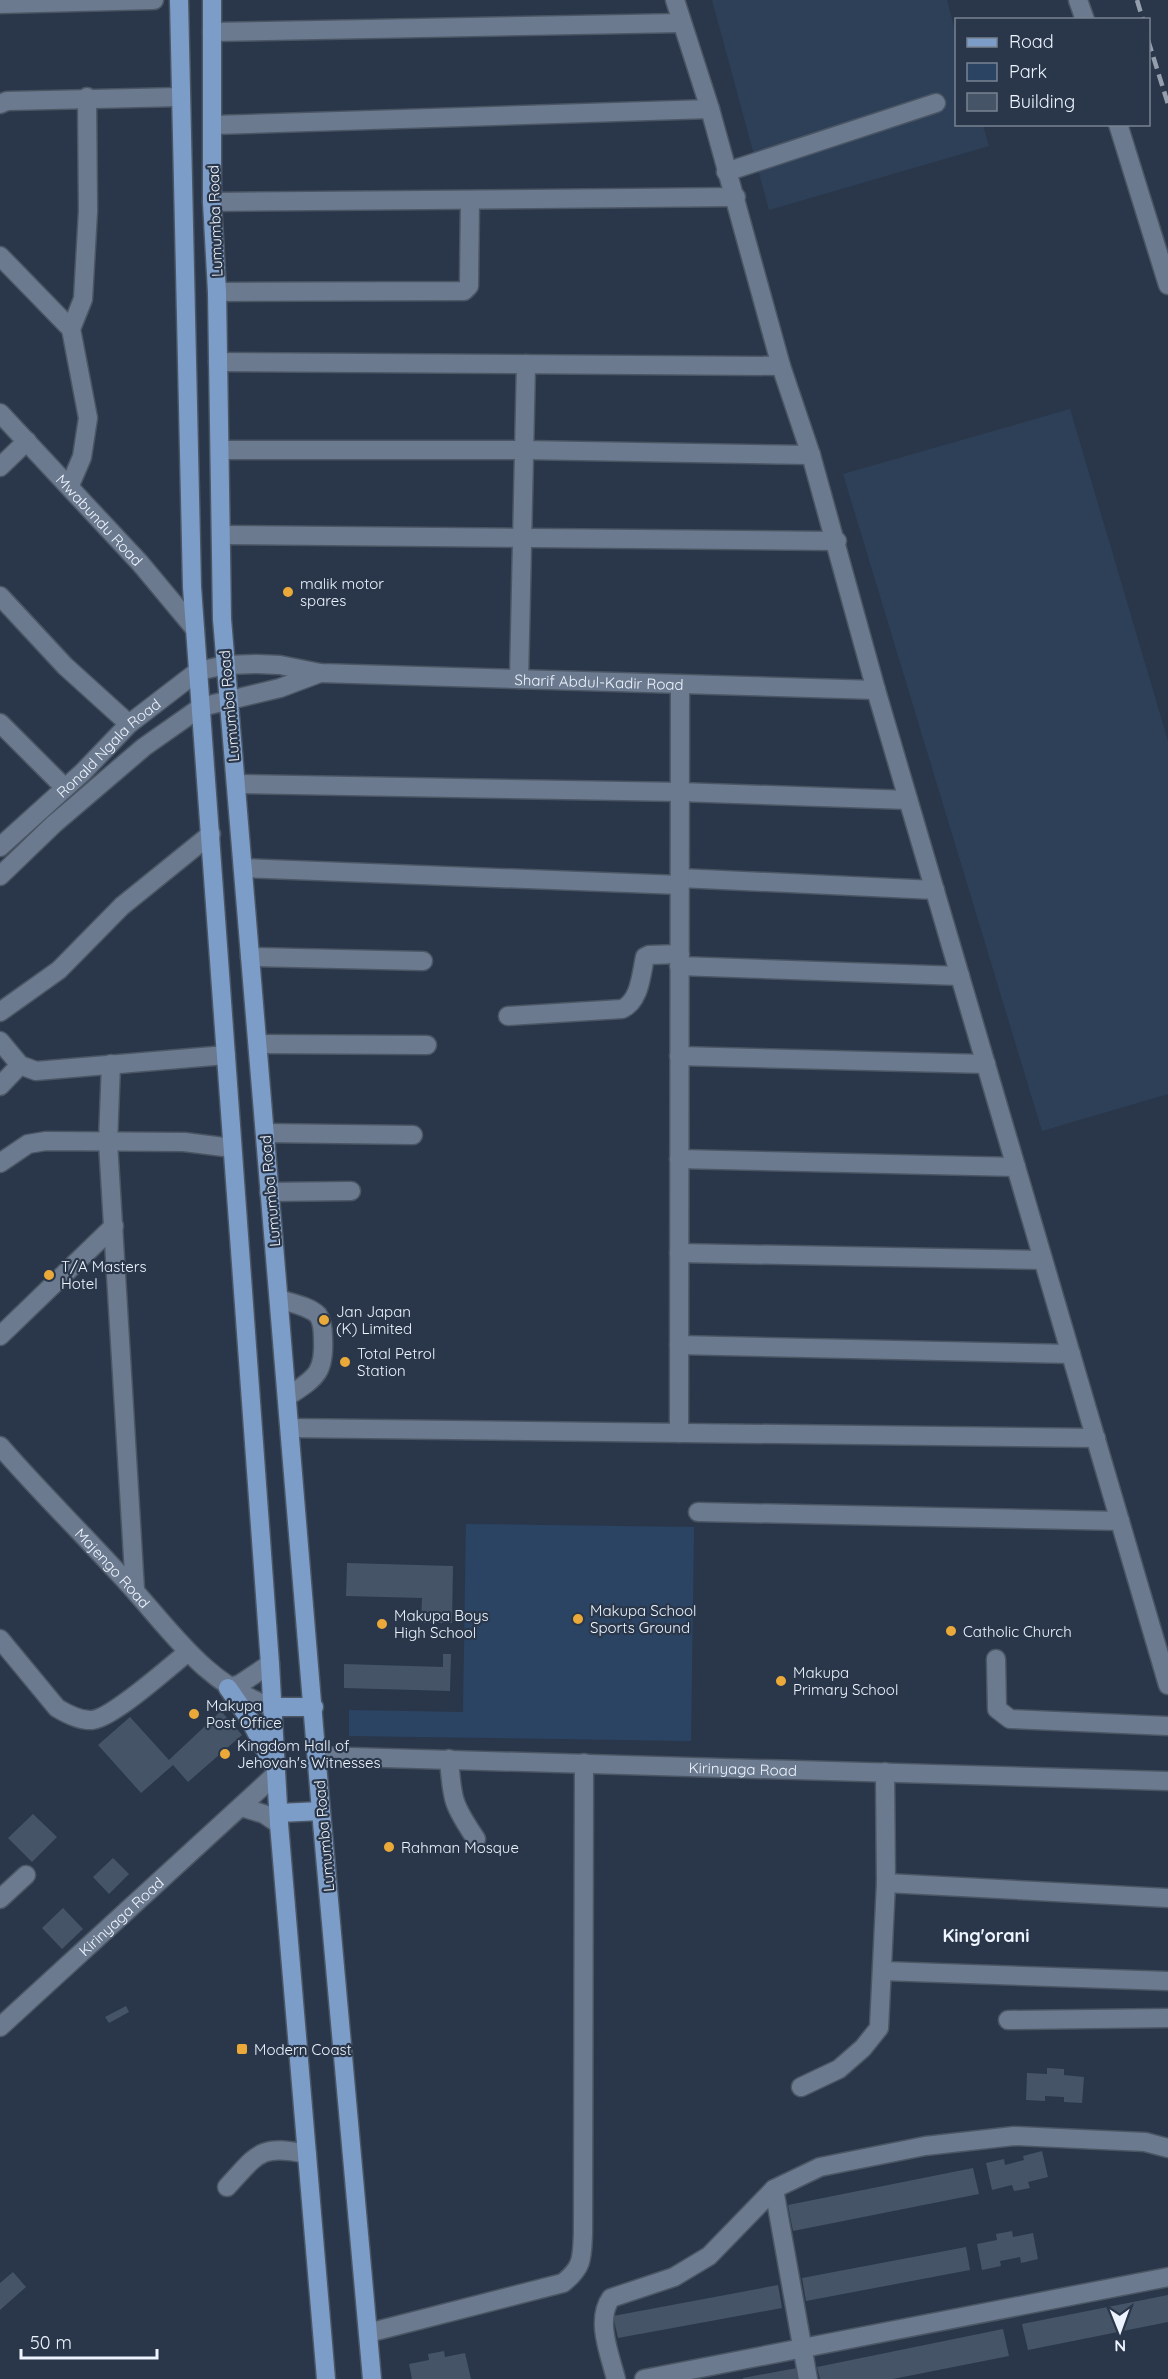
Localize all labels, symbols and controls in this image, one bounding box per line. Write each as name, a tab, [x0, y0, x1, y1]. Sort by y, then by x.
legend	[955, 18, 1150, 126]
text: Road	[1009, 30, 1054, 53]
text: Park	[1009, 60, 1047, 83]
text: Building	[1009, 90, 1075, 113]
street label: Lumumba Road	[204, 165, 226, 277]
street label: Mwabundu Road	[52, 470, 147, 569]
place label: malik motor spares	[300, 574, 384, 610]
marker: malik motor spares	[281, 585, 295, 599]
street label: Lumumba Road	[215, 649, 243, 763]
street label: Sharif Abdul-Kadir Road	[514, 669, 684, 694]
street label: Ronald Ngala Road	[52, 694, 164, 801]
street label: Lumumba Road	[256, 1134, 284, 1248]
place label: T/A Masters Hotel	[61, 1257, 147, 1293]
marker: T/A Masters Hotel	[42, 1268, 56, 1282]
place label: Jan Japan (K) Limited	[336, 1302, 412, 1338]
marker: Jan Japan (K) Limited	[317, 1313, 331, 1327]
place label: Total Petrol Station	[357, 1344, 435, 1380]
marker: Total Petrol Station	[338, 1355, 352, 1369]
street label: Majengo Road	[71, 1524, 155, 1612]
place label: Makupa School Sports Ground	[590, 1601, 697, 1637]
place label: Makupa Boys High School	[394, 1606, 488, 1642]
marker: Makupa School Sports Ground	[571, 1612, 585, 1626]
marker: Makupa Boys High School	[375, 1617, 389, 1631]
place label: Catholic Church	[963, 1622, 1072, 1641]
marker: Catholic Church	[944, 1624, 958, 1638]
place label: Makupa Primary School	[793, 1663, 898, 1699]
marker: Makupa Primary School	[774, 1674, 788, 1688]
place label: Makupa Post Office	[206, 1696, 282, 1732]
marker: Makupa Post Office	[187, 1707, 201, 1721]
place label: Kingdom Hall of Jehovah's Witnesses	[237, 1736, 381, 1772]
marker: Kingdom Hall of Jehovah's Witnesses	[218, 1747, 232, 1761]
street label: Kirinyaga Road	[688, 1757, 797, 1780]
street label: Lumumba Road	[310, 1779, 338, 1893]
place label: Rahman Mosque	[401, 1838, 519, 1857]
marker: Rahman Mosque	[382, 1840, 396, 1854]
street label: Kirinyaga Road	[75, 1873, 167, 1960]
district label: King'orani	[942, 1924, 1030, 1947]
place label: Modern Coast	[254, 2040, 352, 2059]
marker: Modern Coast	[235, 2042, 249, 2056]
north arrow	[1090, 2301, 1150, 2361]
scale bar	[21, 2322, 158, 2360]
text: 50 m	[30, 2331, 72, 2354]
text: N	[1114, 2336, 1126, 2356]

